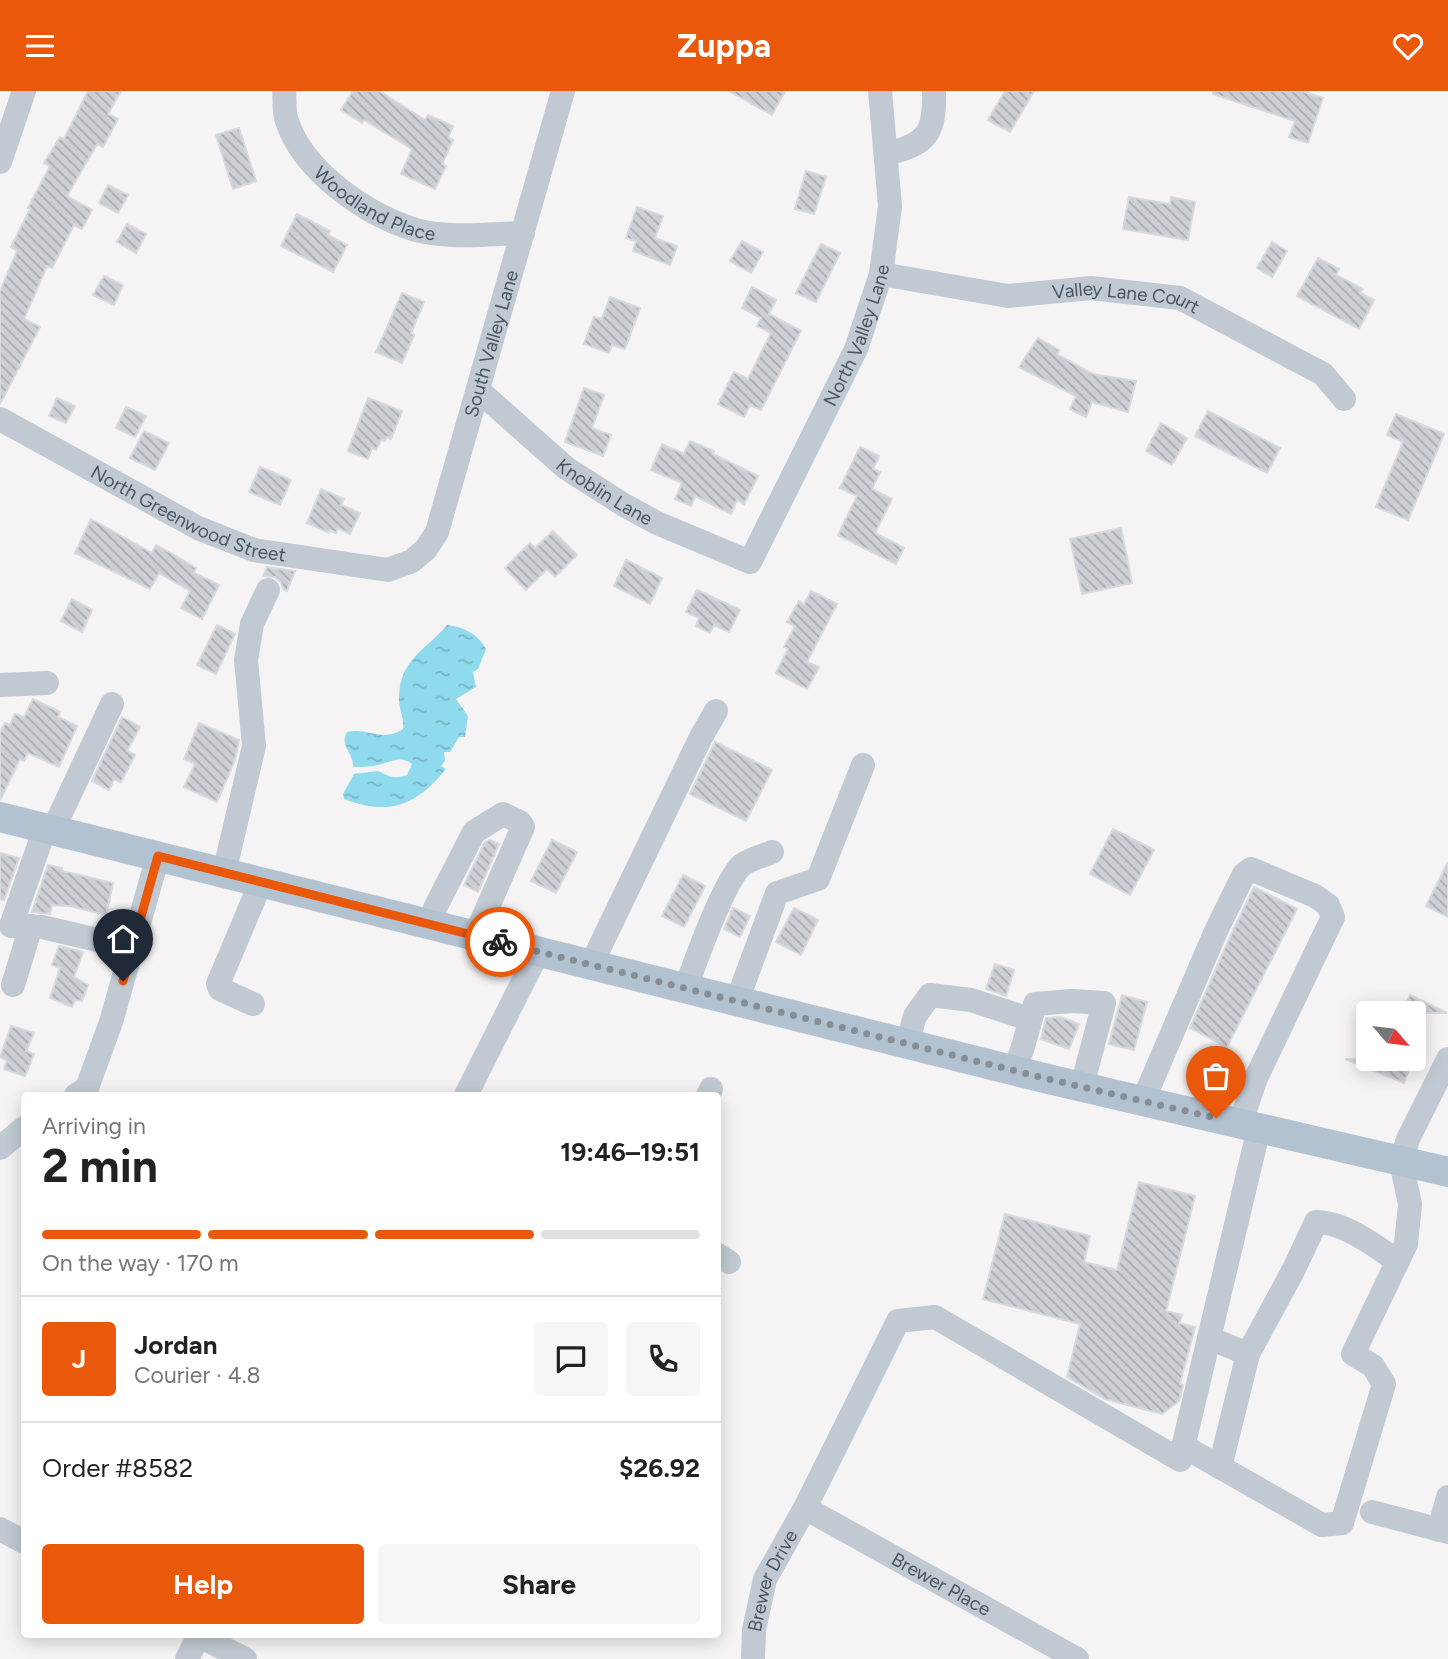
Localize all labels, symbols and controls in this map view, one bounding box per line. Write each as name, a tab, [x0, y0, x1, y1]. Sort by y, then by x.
icon: menu	[21, 27, 59, 65]
text: Zuppa	[677, 27, 771, 65]
icon: heart	[1389, 27, 1427, 65]
street label: Woodland Place	[309, 161, 437, 246]
street label: North Valley Lane	[819, 263, 894, 410]
street label: South Valley Lane	[459, 268, 523, 420]
street label: Valley Lane Court	[1051, 277, 1204, 318]
street label: Knoblin Lane	[551, 454, 657, 530]
street label: North Greenwood Street	[87, 460, 287, 567]
courier	[465, 907, 535, 977]
pin	[93, 909, 153, 981]
icon: home	[104, 920, 142, 958]
icon: bike	[481, 923, 519, 961]
north arrow	[1356, 1001, 1426, 1071]
map controls	[1356, 1001, 1426, 1071]
pin	[1186, 1046, 1246, 1118]
icon: bag	[1197, 1057, 1235, 1095]
text: Arriving in	[42, 1112, 146, 1140]
text: 19:46–19:51	[560, 1136, 700, 1168]
text: 2 min	[42, 1138, 158, 1194]
text: On the way · 170 m	[42, 1249, 239, 1277]
button: chat	[534, 1322, 608, 1396]
button: phone	[626, 1322, 700, 1396]
text: Jordan	[134, 1329, 217, 1361]
text: J	[72, 1343, 86, 1375]
text: Courier · 4.8	[134, 1361, 261, 1389]
text: Order #8582	[42, 1452, 193, 1484]
text: $26.92	[619, 1452, 700, 1484]
street label: Brewer Drive	[743, 1526, 802, 1634]
button: Help	[42, 1544, 364, 1624]
button: Share	[378, 1544, 700, 1624]
street label: Brewer Place	[888, 1547, 995, 1621]

